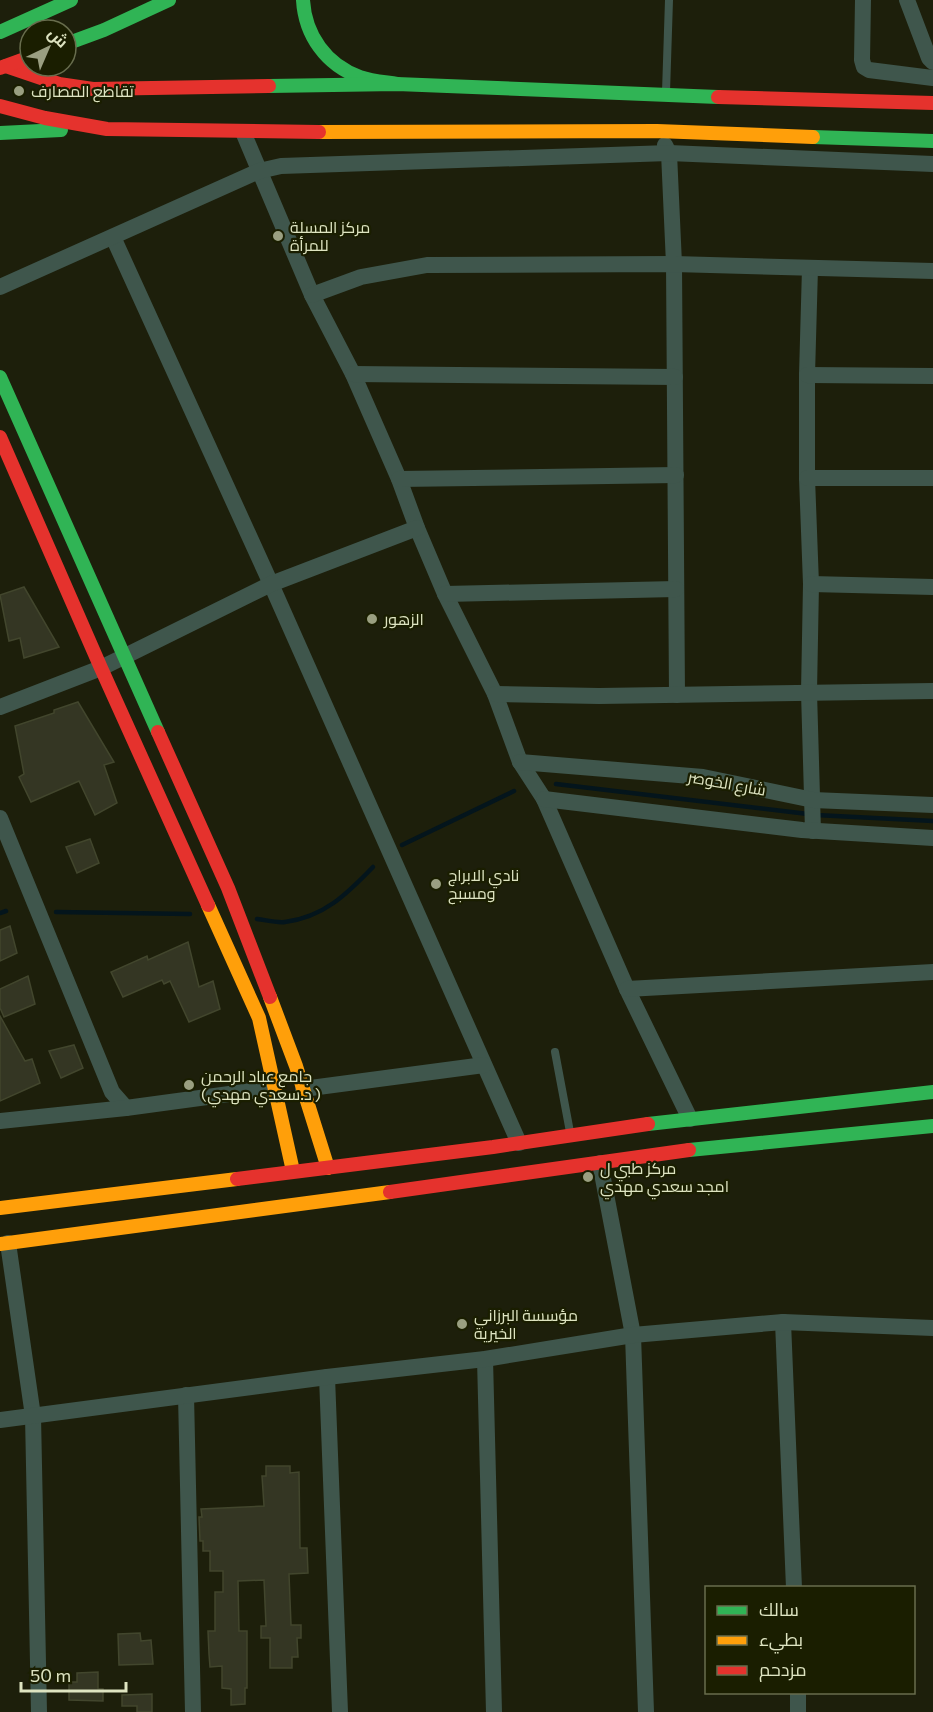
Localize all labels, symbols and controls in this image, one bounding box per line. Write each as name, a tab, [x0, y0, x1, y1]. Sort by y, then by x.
north arrow	[18, 18, 78, 78]
text: ش	[44, 23, 73, 52]
place label: تقاطع المصارف	[31, 81, 135, 103]
marker: تقاطع المصارف	[12, 84, 26, 98]
place label: مركز المسلة للمرأة	[290, 217, 370, 255]
marker: مركز المسلة للمرأة	[271, 229, 285, 243]
place label: الزهور	[383, 609, 424, 629]
marker: الزهور	[365, 612, 379, 626]
street label: شارع الخوصر	[685, 766, 768, 802]
place label: نادي الابراج ومسبح	[448, 865, 519, 905]
marker: نادي الابراج ومسبح	[429, 877, 443, 891]
place label: جامع عباد الرحمن (د.سعدي مهدي )	[201, 1066, 321, 1108]
marker: جامع عباد الرحمن (د.سعدي مهدي )	[182, 1078, 196, 1092]
place label: مركز طبي ل امجد سعدي مهدي	[600, 1158, 729, 1200]
marker: مركز طبي ل امجد سعدي مهدي	[581, 1170, 595, 1184]
place label: مؤسسة البرزاني الخيرية	[474, 1305, 578, 1343]
marker: مؤسسة البرزاني الخيرية	[455, 1317, 469, 1331]
legend	[705, 1586, 915, 1694]
text: سالك	[759, 1598, 799, 1620]
text: بطيء	[759, 1628, 803, 1654]
scale bar	[21, 1655, 126, 1693]
text: مزدحم	[759, 1658, 807, 1682]
text: 50 m	[30, 1664, 71, 1686]

